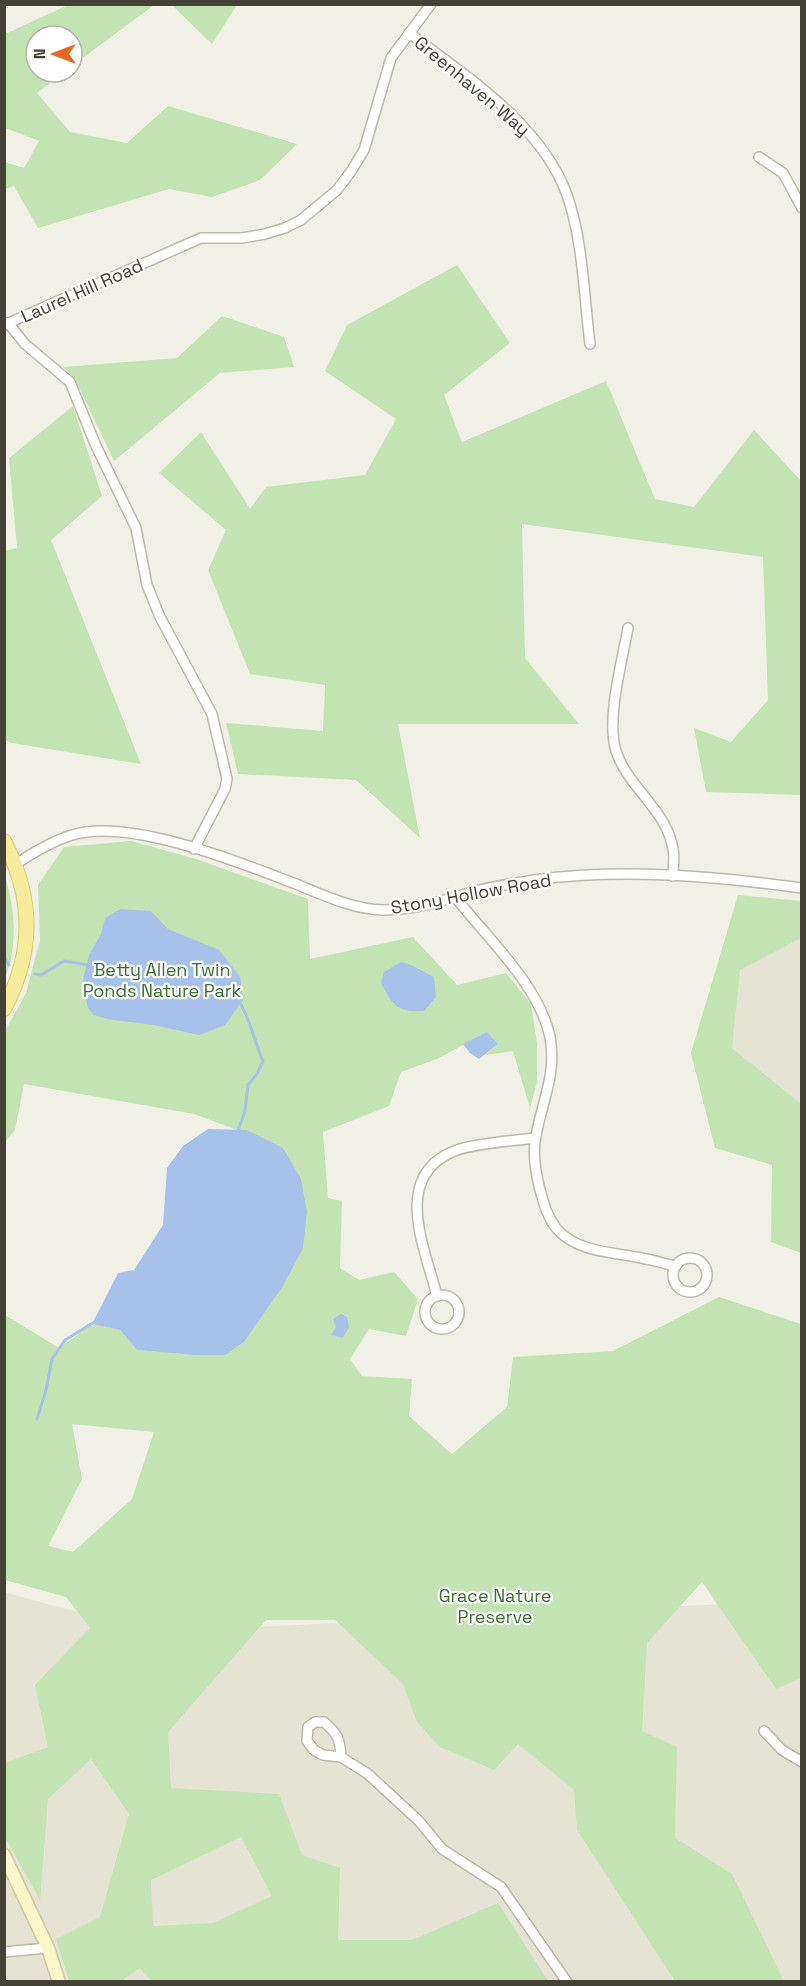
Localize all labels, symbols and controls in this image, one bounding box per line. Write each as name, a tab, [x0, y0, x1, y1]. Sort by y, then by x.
north arrow	[24, 24, 84, 84]
street label: Greenhaven Way	[410, 31, 535, 141]
text: N	[29, 49, 50, 59]
street label: Laurel Hill Road	[17, 253, 146, 328]
street label: Stony Hollow Road	[389, 868, 553, 919]
park label: Betty Allen Twin Ponds Nature Park	[83, 958, 242, 1002]
park label: Grace Nature Preserve	[439, 1584, 551, 1628]

